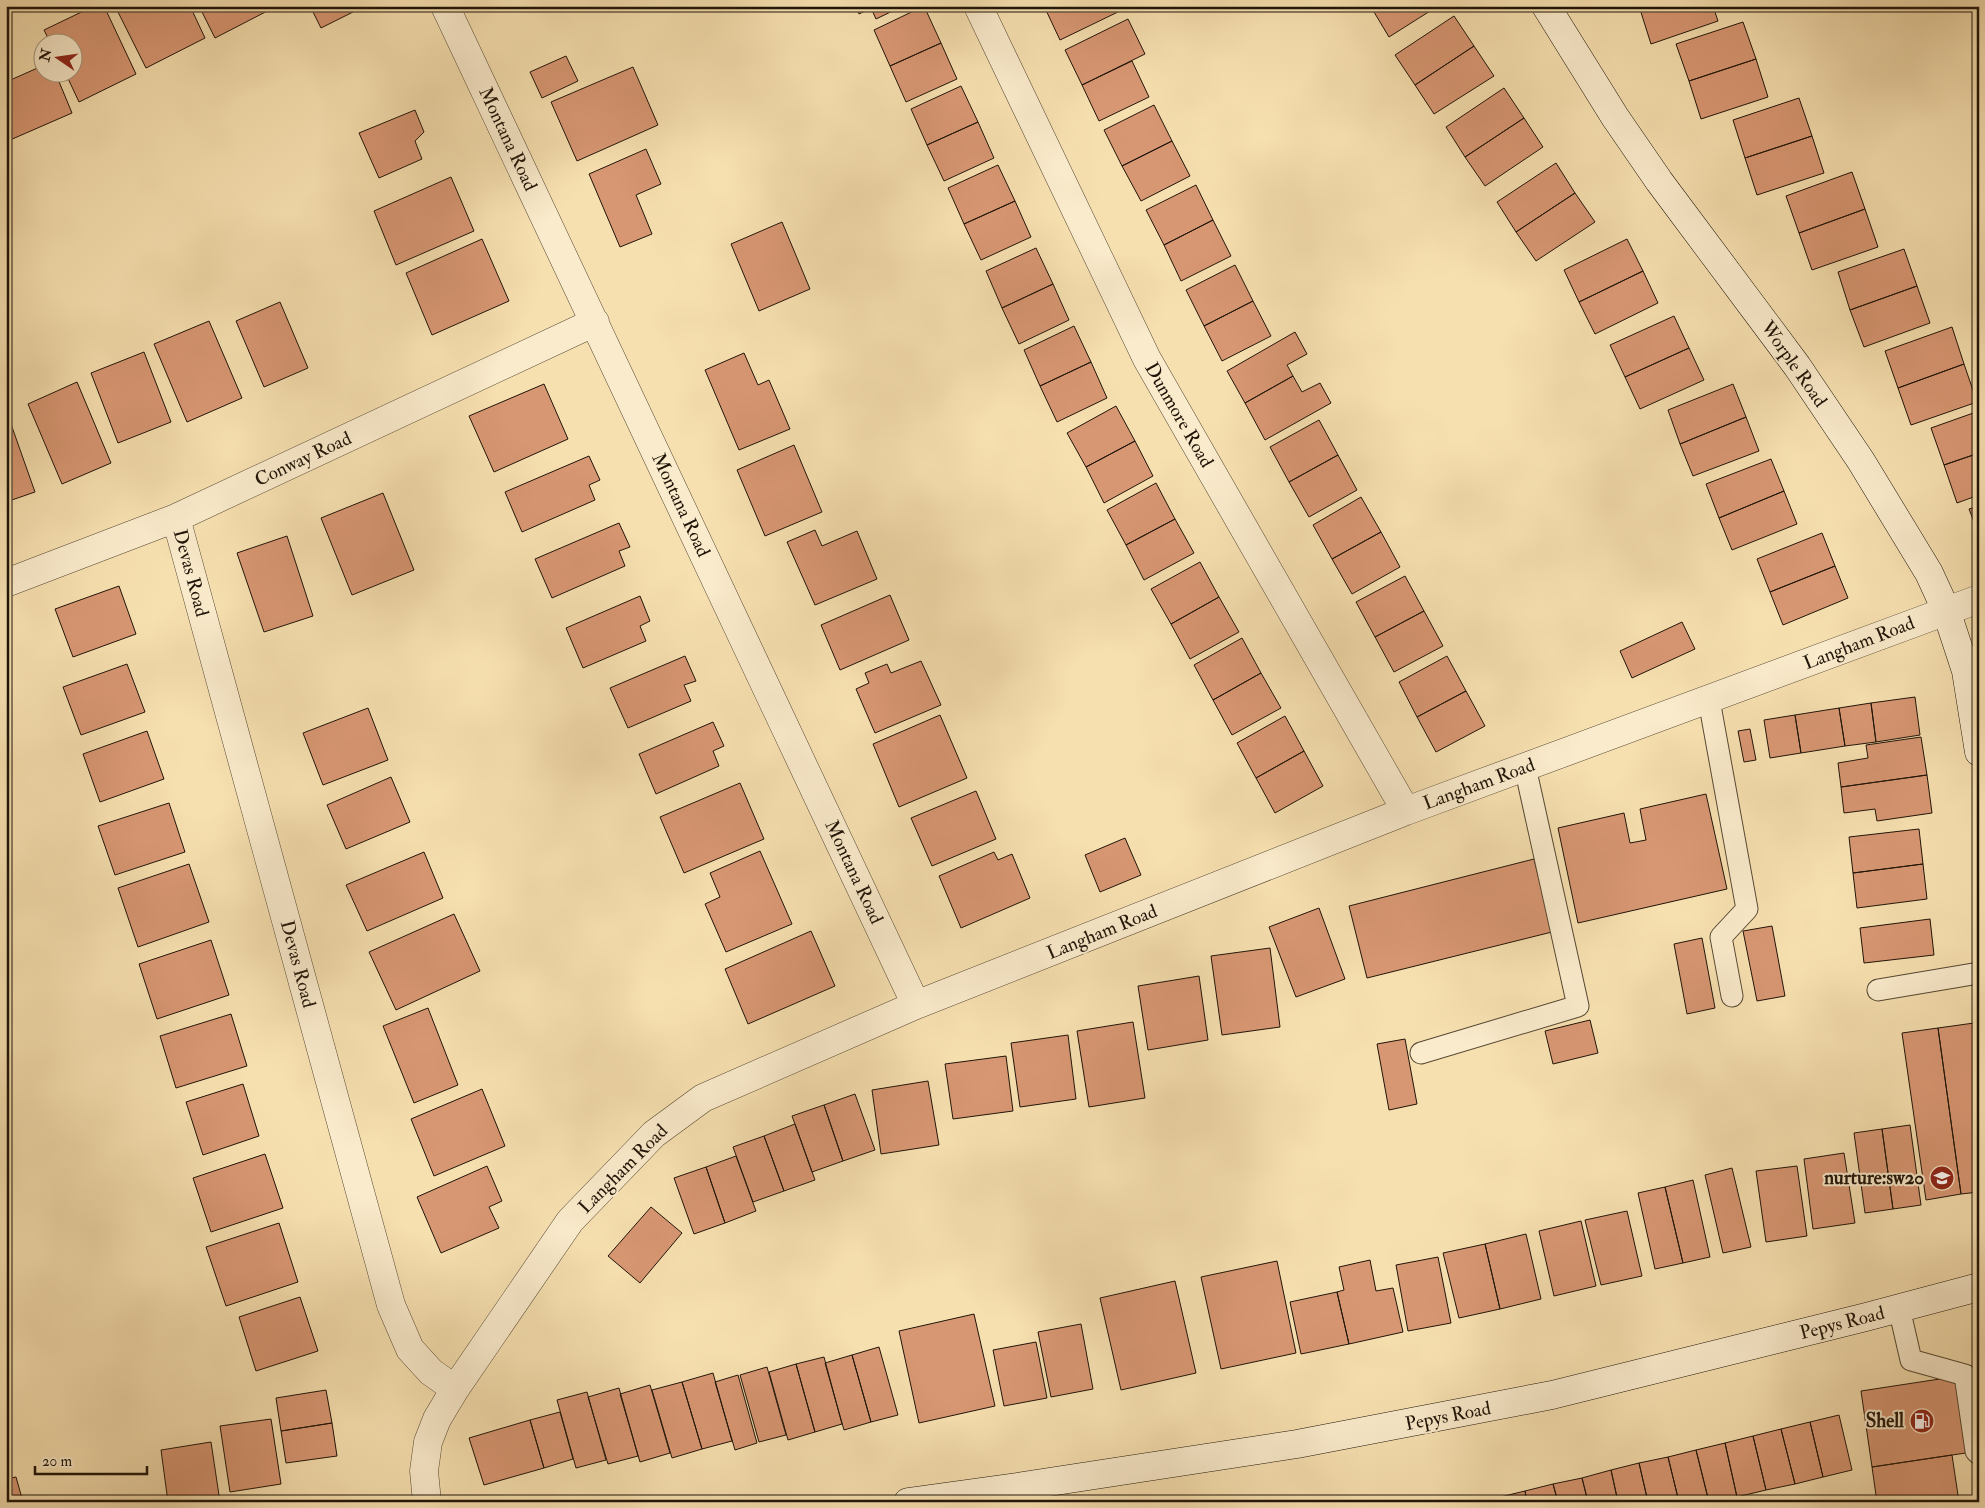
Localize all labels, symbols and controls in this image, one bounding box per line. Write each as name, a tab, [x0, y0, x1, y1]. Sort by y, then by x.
north arrow	[32, 32, 82, 82]
text: N	[36, 47, 56, 64]
street label: Montana Road	[473, 83, 543, 195]
street label: Worple Road	[1754, 315, 1833, 413]
street label: Dunmore Road	[1139, 358, 1219, 472]
street label: Conway Road	[251, 426, 356, 492]
street label: Montana Road	[646, 449, 716, 561]
street label: Devas Road	[168, 527, 214, 620]
street label: Langham Road	[1800, 611, 1918, 675]
street label: Langham Road	[1420, 753, 1539, 815]
street label: Montana Road	[819, 816, 889, 928]
street label: Langham Road	[1043, 899, 1161, 965]
street label: Devas Road	[275, 918, 321, 1011]
street label: Langham Road	[573, 1119, 673, 1219]
school or university icon: nurture:sw20	[1929, 1165, 1955, 1191]
place label: nurture:sw20	[1823, 1166, 1924, 1190]
street label: Pepys Road	[1797, 1301, 1888, 1346]
street label: Pepys Road	[1403, 1396, 1494, 1437]
fuel station icon: Shell	[1909, 1408, 1935, 1434]
place label: Shell	[1866, 1409, 1904, 1433]
scale bar	[35, 1443, 148, 1475]
text: 20 m	[42, 1452, 72, 1471]

